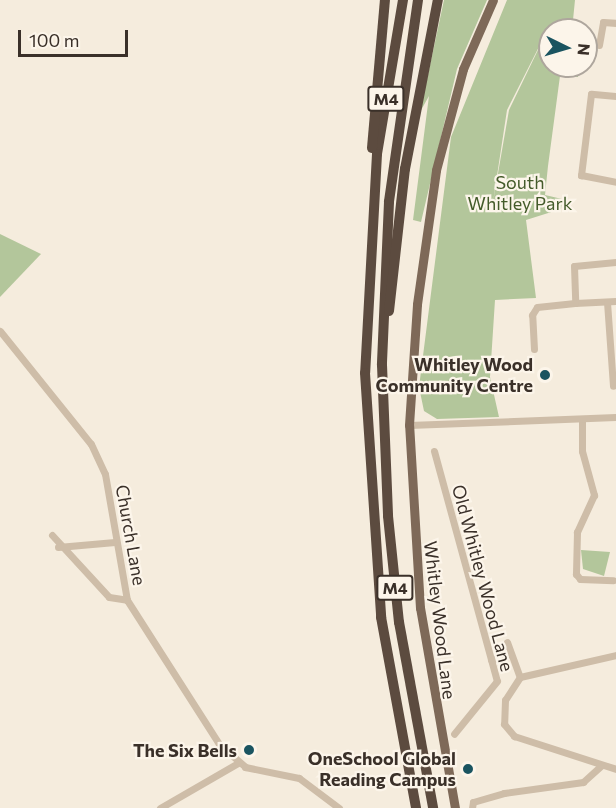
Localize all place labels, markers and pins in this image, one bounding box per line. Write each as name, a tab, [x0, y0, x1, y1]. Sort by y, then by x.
place label: Whitley Wood Community Centre	[375, 354, 533, 397]
marker: Whitley Wood Community Centre	[538, 368, 552, 382]
place label: The Six Bells	[133, 739, 237, 761]
marker: The Six Bells	[242, 743, 256, 757]
place label: OneSchool Global Reading Campus	[308, 748, 456, 790]
marker: OneSchool Global Reading Campus	[461, 762, 475, 776]

